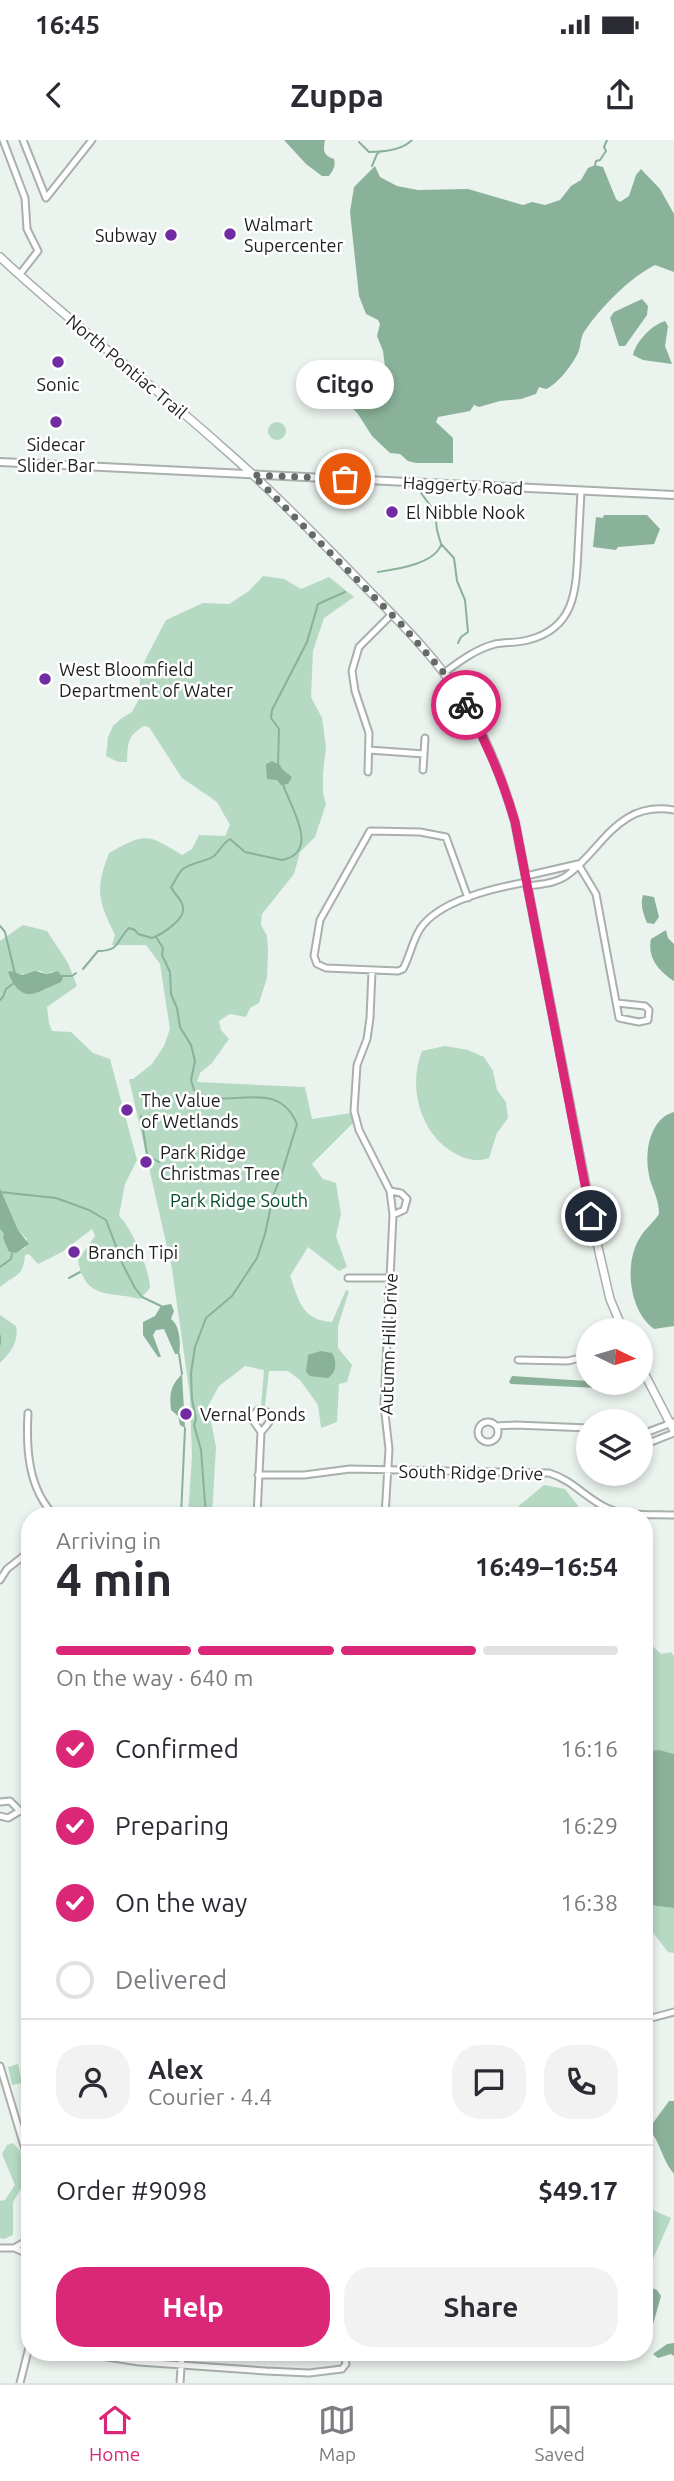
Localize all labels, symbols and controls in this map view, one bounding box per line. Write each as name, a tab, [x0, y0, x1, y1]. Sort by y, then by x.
text: 16:45	[35, 10, 100, 39]
icon: back	[35, 76, 73, 114]
icon: share	[601, 76, 639, 114]
text: Zuppa	[290, 77, 384, 113]
place label: Walmart Supercenter	[244, 214, 343, 255]
place label: Subway	[95, 225, 157, 245]
marker: Walmart Supercenter	[222, 226, 238, 242]
marker: Subway	[163, 227, 179, 243]
street label: North Pontiac Trail	[63, 310, 191, 422]
marker: Sonic	[50, 354, 66, 370]
callout: Citgo	[296, 360, 394, 409]
text: Citgo	[316, 372, 374, 397]
place label: Sonic	[37, 374, 79, 394]
marker: Sidecar Slider Bar	[48, 414, 64, 430]
place label: Sidecar Slider Bar	[17, 434, 95, 475]
pin	[315, 449, 375, 509]
icon: bag	[326, 460, 364, 498]
street label: Haggerty Road	[402, 472, 524, 498]
place label: El Nibble Nook	[406, 502, 525, 522]
marker: El Nibble Nook	[384, 504, 400, 520]
place label: West Bloomfield Department of Water	[59, 659, 233, 700]
courier	[431, 670, 501, 740]
marker: West Bloomfield Department of Water	[37, 671, 53, 687]
icon: bike	[447, 686, 485, 724]
place label: The Value of Wetlands	[141, 1090, 239, 1131]
marker: The Value of Wetlands	[119, 1102, 135, 1118]
place label: Park Ridge Christmas Tree	[160, 1142, 280, 1183]
marker: Park Ridge Christmas Tree	[138, 1154, 154, 1170]
pin	[561, 1186, 621, 1246]
park label: Park Ridge South	[170, 1190, 308, 1210]
icon: home	[572, 1197, 610, 1235]
place label: Branch Tipi	[88, 1242, 178, 1262]
marker: Branch Tipi	[66, 1244, 82, 1260]
street label: Autumn Hill Drive	[376, 1273, 400, 1415]
north arrow	[576, 1318, 653, 1395]
map controls	[576, 1318, 653, 1486]
place label: Vernal Ponds	[200, 1404, 306, 1424]
marker: Vernal Ponds	[178, 1406, 194, 1422]
button: layers	[576, 1409, 653, 1486]
street label: South Ridge Drive	[398, 1461, 544, 1483]
text: Arriving in	[56, 1528, 161, 1553]
text: 16:49–16:54	[475, 1552, 618, 1581]
text: 4 min	[56, 1553, 172, 1605]
text: On the way · 640 m	[56, 1665, 253, 1690]
icon: check	[56, 1730, 94, 1768]
text: Confirmed	[115, 1734, 239, 1763]
text: 16:16	[560, 1736, 618, 1761]
icon: check	[56, 1807, 94, 1845]
text: Preparing	[115, 1811, 229, 1840]
text: 16:29	[560, 1813, 618, 1838]
icon: check	[56, 1884, 94, 1922]
text: On the way	[115, 1888, 247, 1917]
text: 16:38	[560, 1890, 618, 1915]
text: Delivered	[115, 1965, 227, 1994]
button: person	[56, 2045, 130, 2119]
button: chat	[452, 2045, 526, 2119]
button: phone	[544, 2045, 618, 2119]
text: Alex	[148, 2055, 203, 2084]
text: Courier · 4.4	[148, 2084, 272, 2109]
text: Order #9098	[56, 2176, 207, 2205]
text: $49.17	[538, 2176, 618, 2205]
button: Help	[56, 2267, 330, 2347]
button: Share	[344, 2267, 618, 2347]
tab: Home	[89, 2401, 140, 2465]
tab: Map	[318, 2401, 356, 2465]
tab: Saved	[534, 2401, 585, 2465]

